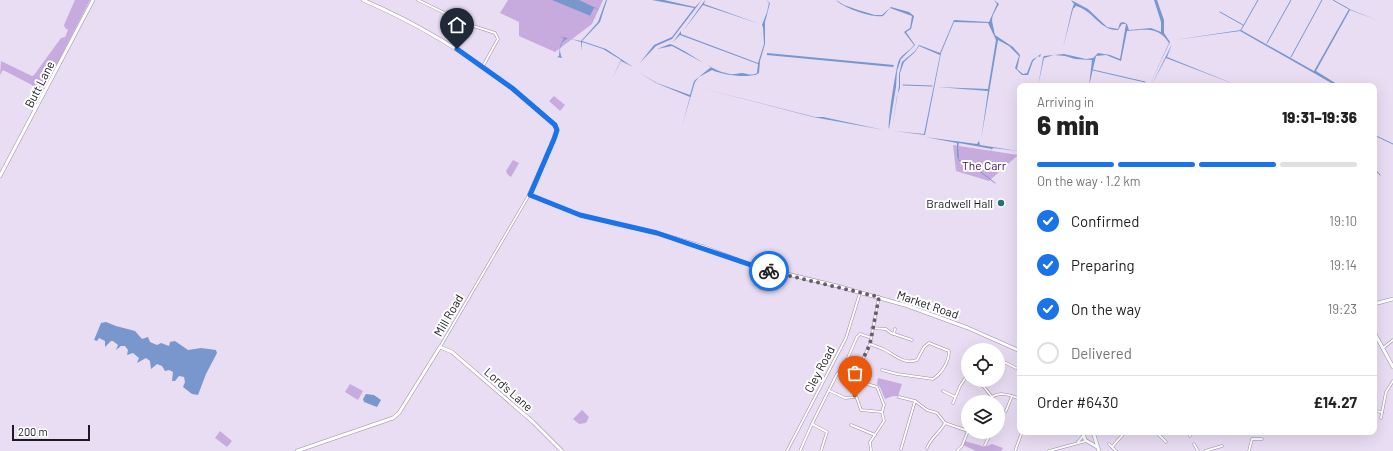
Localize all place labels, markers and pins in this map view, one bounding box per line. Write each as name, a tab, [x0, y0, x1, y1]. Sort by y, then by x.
pin	[440, 8, 474, 49]
place label: Bradwell Hall	[926, 196, 993, 210]
marker: Bradwell Hall	[996, 198, 1006, 208]
pin	[838, 356, 872, 397]

